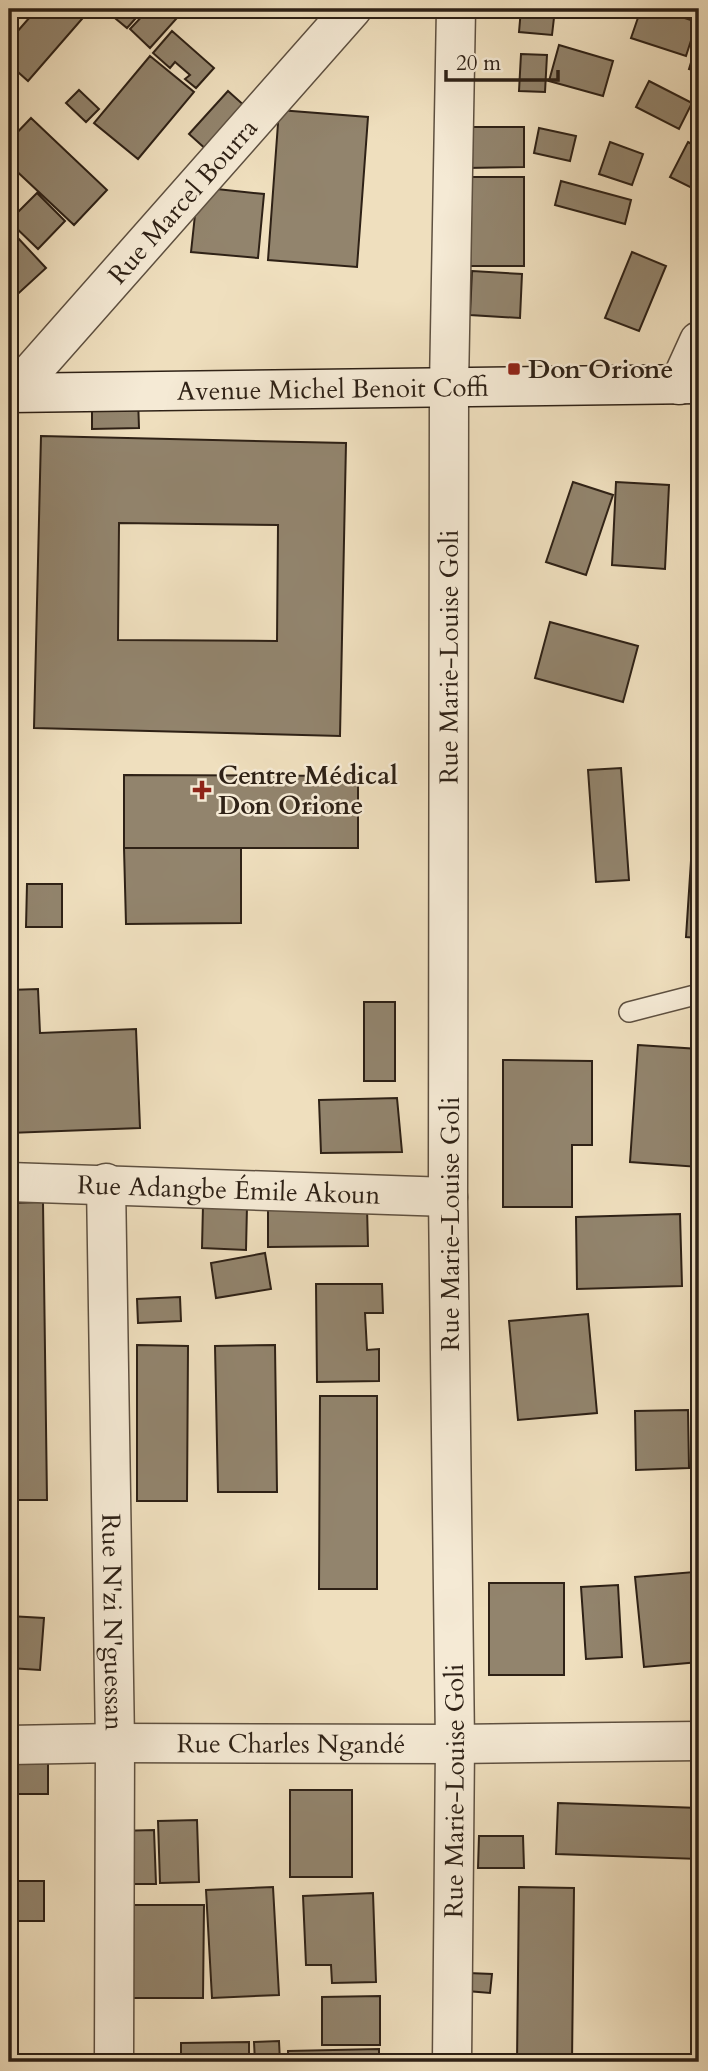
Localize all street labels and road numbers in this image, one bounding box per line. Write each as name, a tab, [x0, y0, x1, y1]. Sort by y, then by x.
street label: Rue Marcel Bourra	[100, 111, 265, 292]
street label: Avenue Michel Benoit Coffi	[177, 370, 489, 409]
street label: Rue Marie-Louise Goli	[432, 530, 467, 784]
street label: Rue Marie-Louise Goli	[433, 1097, 468, 1351]
street label: Rue Adangbe Émile Akoun	[77, 1167, 381, 1213]
street label: Rue N'zi N'guessan	[93, 1513, 132, 1731]
street label: Rue Marie-Louise Goli	[436, 1664, 473, 1918]
street label: Rue Charles Ngandé	[177, 1726, 405, 1762]

